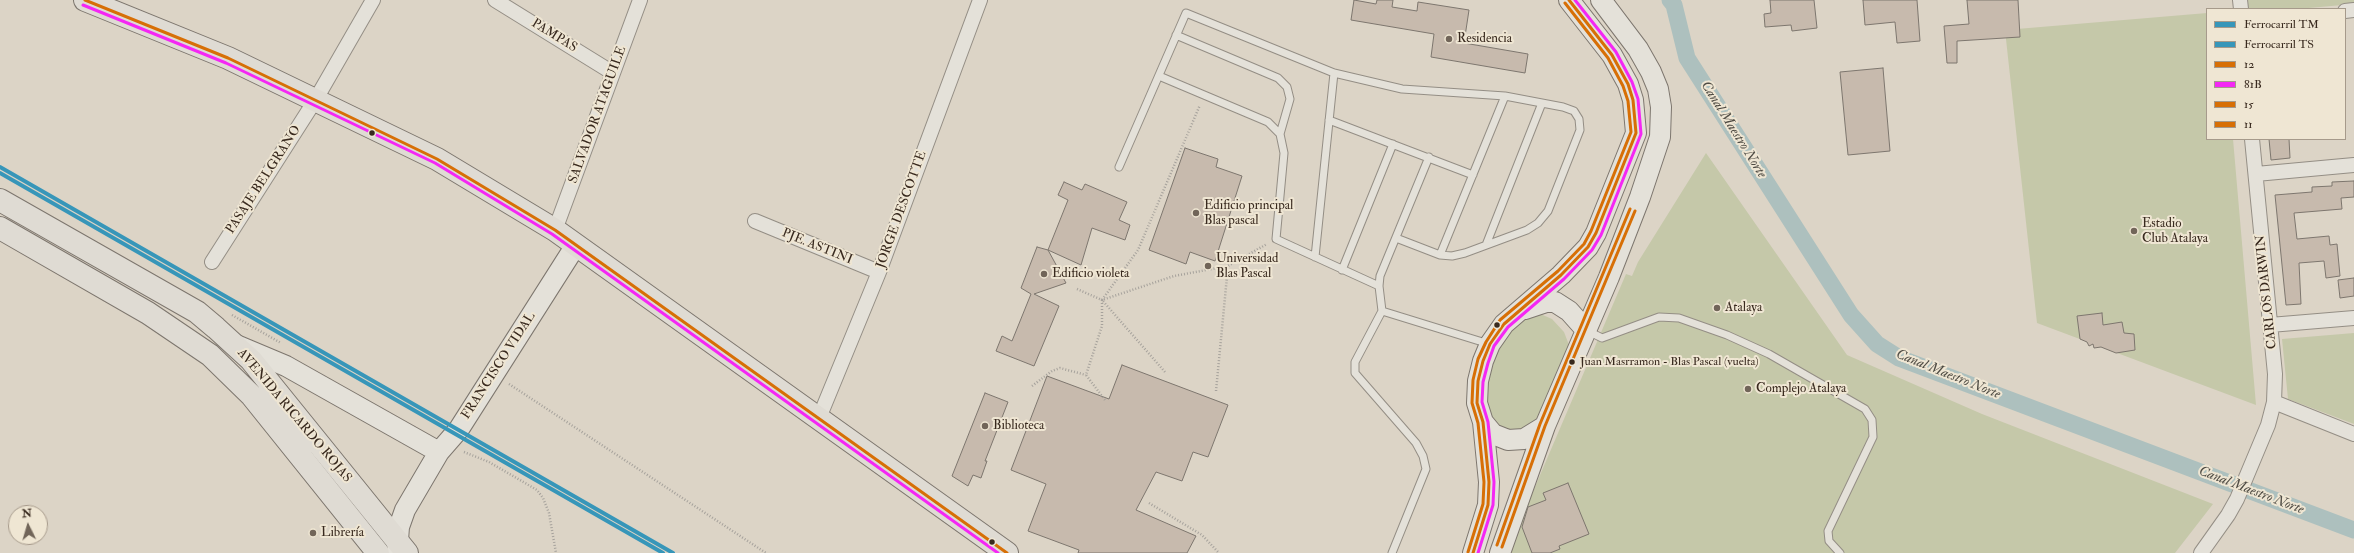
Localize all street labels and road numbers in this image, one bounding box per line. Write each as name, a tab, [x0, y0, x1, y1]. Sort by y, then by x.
street label: PAMPAS	[528, 16, 580, 56]
street label: SALVADOR ATAGUILE	[566, 44, 630, 186]
street label: PASAJE BELGRANO	[223, 123, 305, 237]
street label: JORGE DESCOTTE	[874, 149, 930, 271]
street label: PJE. ASTINI	[779, 226, 855, 268]
street label: CARLOS DARWIN	[2253, 234, 2281, 350]
street label: FRANCISCO VIDAL	[459, 310, 539, 422]
street label: AVENIDA RICARDO ROJAS	[233, 346, 355, 486]

